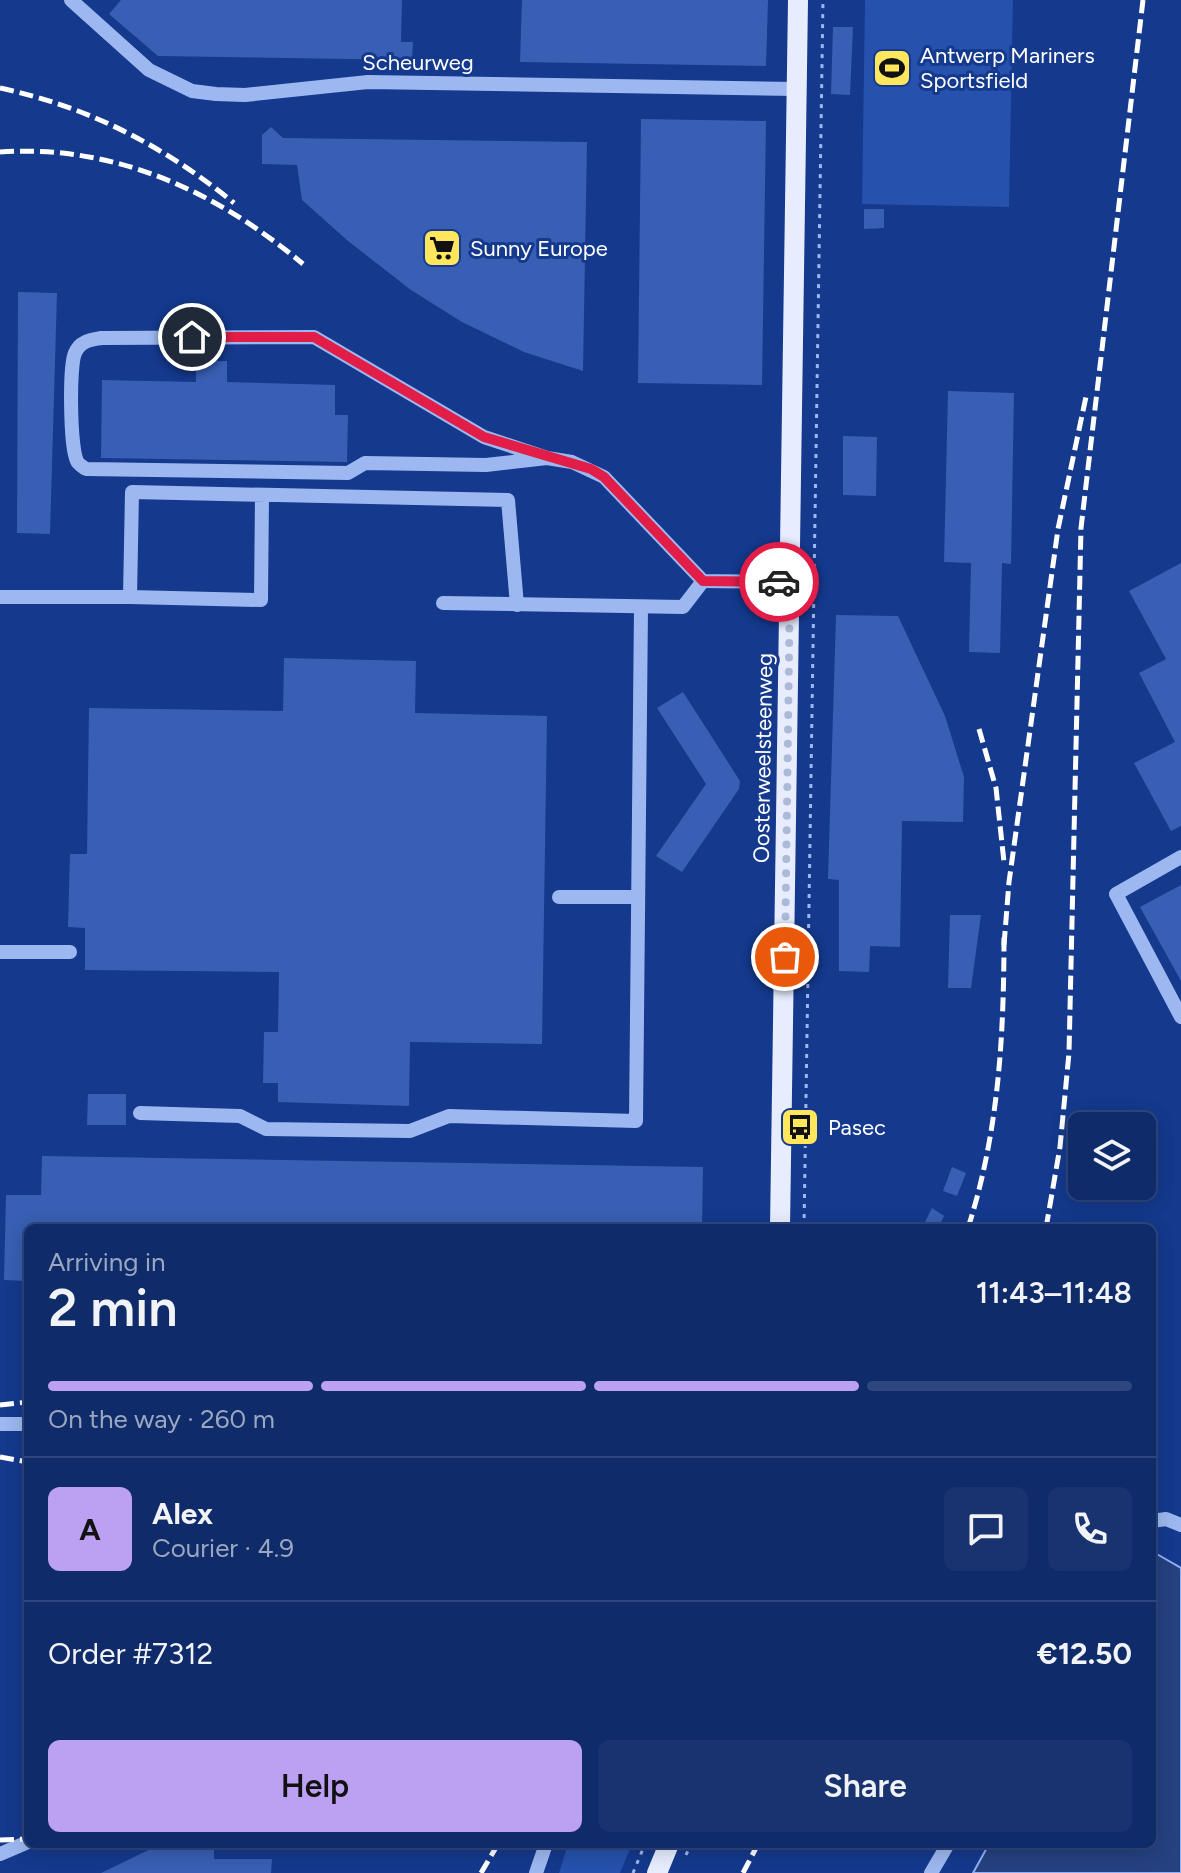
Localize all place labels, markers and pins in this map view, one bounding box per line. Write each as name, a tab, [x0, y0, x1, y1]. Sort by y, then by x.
place label: Antwerp Mariners Sportsfield	[920, 42, 1095, 94]
sports icon: Antwerp Mariners Sportsfield	[871, 47, 913, 89]
supermarket icon: Sunny Europe	[421, 227, 463, 269]
place label: Sunny Europe	[470, 235, 608, 262]
pin	[158, 303, 226, 371]
pin	[751, 923, 819, 991]
bus stop icon: Pasec	[779, 1106, 821, 1148]
place label: Pasec	[828, 1114, 886, 1141]

